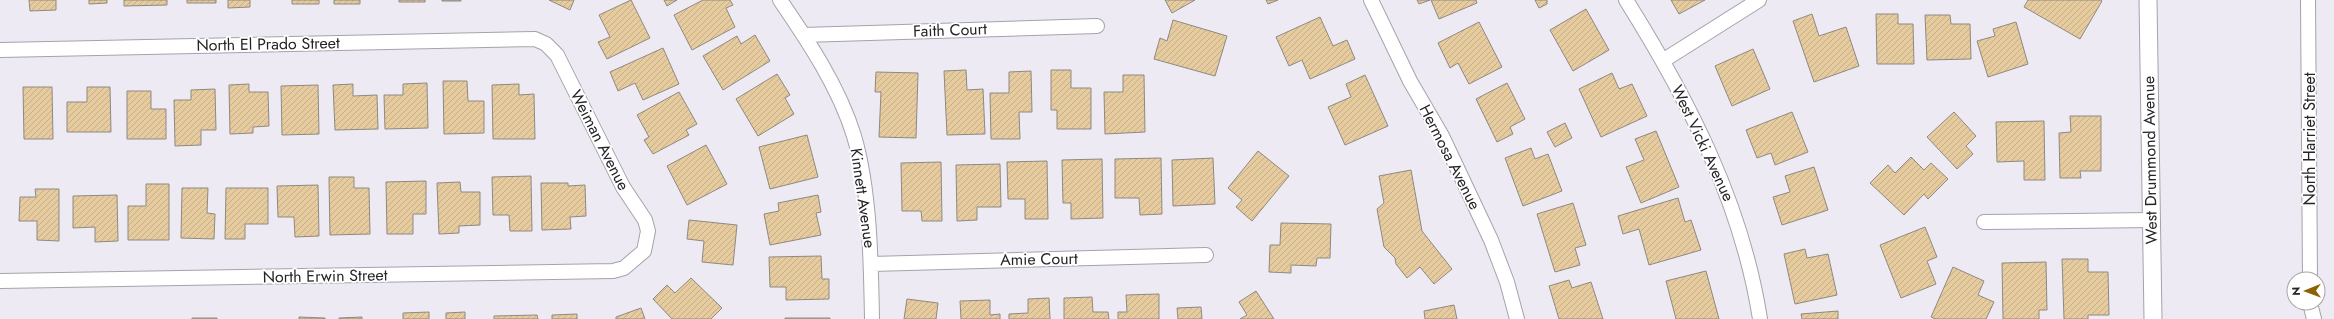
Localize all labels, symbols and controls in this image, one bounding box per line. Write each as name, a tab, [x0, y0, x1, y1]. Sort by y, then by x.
street label: Faith Court	[913, 17, 987, 43]
street label: North El Prado Street	[196, 31, 340, 57]
street label: North Harriet Street	[2298, 72, 2321, 206]
street label: West Drummond Avenue	[2137, 76, 2163, 244]
street label: West Vicki Avenue	[1666, 81, 1740, 205]
street label: Weiman Avenue	[565, 86, 635, 194]
street label: Hermosa Avenue	[1414, 100, 1486, 214]
street label: Kinnett Avenue	[845, 147, 881, 249]
street label: Amie Court	[1000, 247, 1078, 271]
street label: North Erwin Street	[262, 263, 388, 289]
north arrow	[2286, 271, 2326, 311]
text: N	[2288, 287, 2304, 296]

